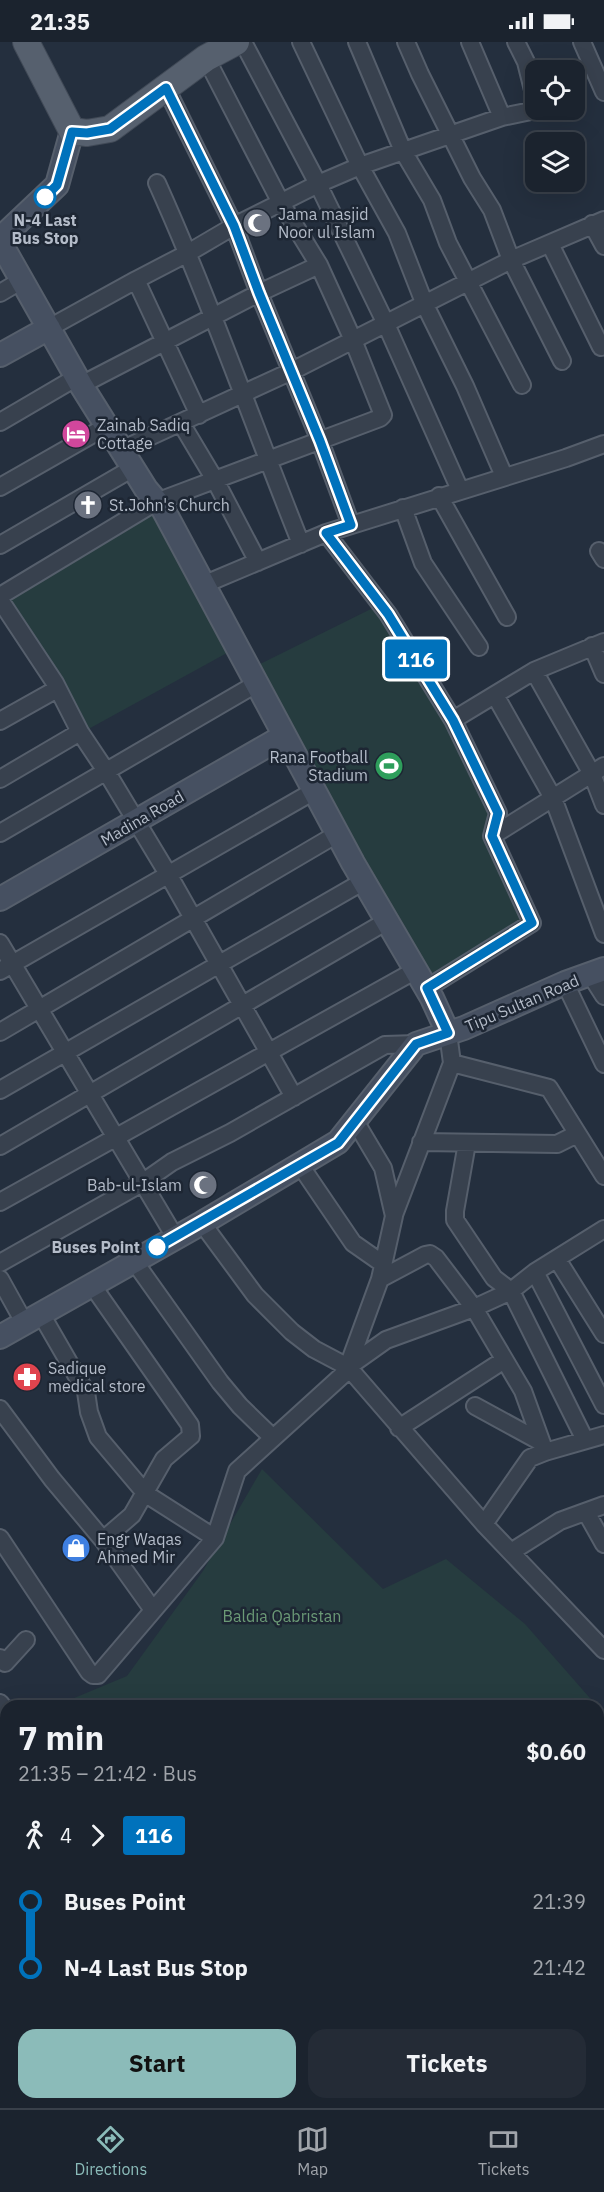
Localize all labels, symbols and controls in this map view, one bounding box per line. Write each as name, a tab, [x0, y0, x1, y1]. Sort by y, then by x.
text: 21:35	[30, 7, 90, 36]
map controls	[525, 60, 585, 192]
button: locate	[525, 60, 585, 120]
button: layers	[525, 132, 585, 192]
marker: N-4 Last Bus Stop	[34, 186, 56, 208]
place label: Jama masjid Noor ul Islam	[278, 204, 375, 242]
mosque icon: Jama masjid Noor ul Islam	[241, 207, 273, 239]
place label: N-4 Last Bus Stop	[12, 210, 79, 248]
place label: Zainab Sadiq Cottage	[97, 415, 190, 453]
hotel icon: Zainab Sadiq Cottage	[60, 418, 92, 450]
church icon: St.John's Church	[72, 489, 104, 521]
place label: St.John's Church	[109, 495, 230, 515]
line badge: 116	[382, 640, 450, 678]
text: 116	[397, 645, 435, 673]
place label: Rana Football Stadium	[269, 747, 368, 785]
sports icon: Rana Football Stadium	[373, 750, 405, 782]
street label: Madina Road	[97, 786, 187, 850]
street label: Tipu Sultan Road	[462, 970, 582, 1036]
mosque icon: Bab-ul-Islam	[187, 1169, 219, 1201]
place label: Bab-ul-Islam	[87, 1175, 182, 1195]
marker: Buses Point	[146, 1236, 168, 1258]
place label: Buses Point	[51, 1237, 140, 1257]
place label: Sadique medical store	[48, 1358, 146, 1396]
pharmacy icon: Sadique medical store	[11, 1361, 43, 1393]
place label: Engr Waqas Ahmed Mir	[97, 1529, 182, 1567]
shop icon: Engr Waqas Ahmed Mir	[60, 1532, 92, 1564]
park label: Baldia Qabristan	[223, 1606, 341, 1626]
text: 7 min	[18, 1716, 104, 1759]
text: $0.60	[526, 1737, 586, 1766]
text: 21:35 – 21:42 · Bus	[18, 1760, 197, 1787]
icon: walk	[18, 1819, 51, 1852]
icon: forward	[81, 1819, 114, 1852]
text: 116	[135, 1821, 173, 1849]
text: 4	[60, 1822, 72, 1849]
text: Buses Point	[64, 1887, 186, 1916]
text: 21:39	[532, 1888, 586, 1915]
text: N-4 Last Bus Stop	[64, 1953, 248, 1982]
text: 21:42	[532, 1954, 586, 1981]
button: Start	[18, 2029, 296, 2098]
button: Tickets	[308, 2029, 586, 2098]
tab: Directions	[74, 2123, 147, 2179]
tab: Map	[296, 2123, 329, 2179]
tab: Tickets	[478, 2123, 530, 2179]

